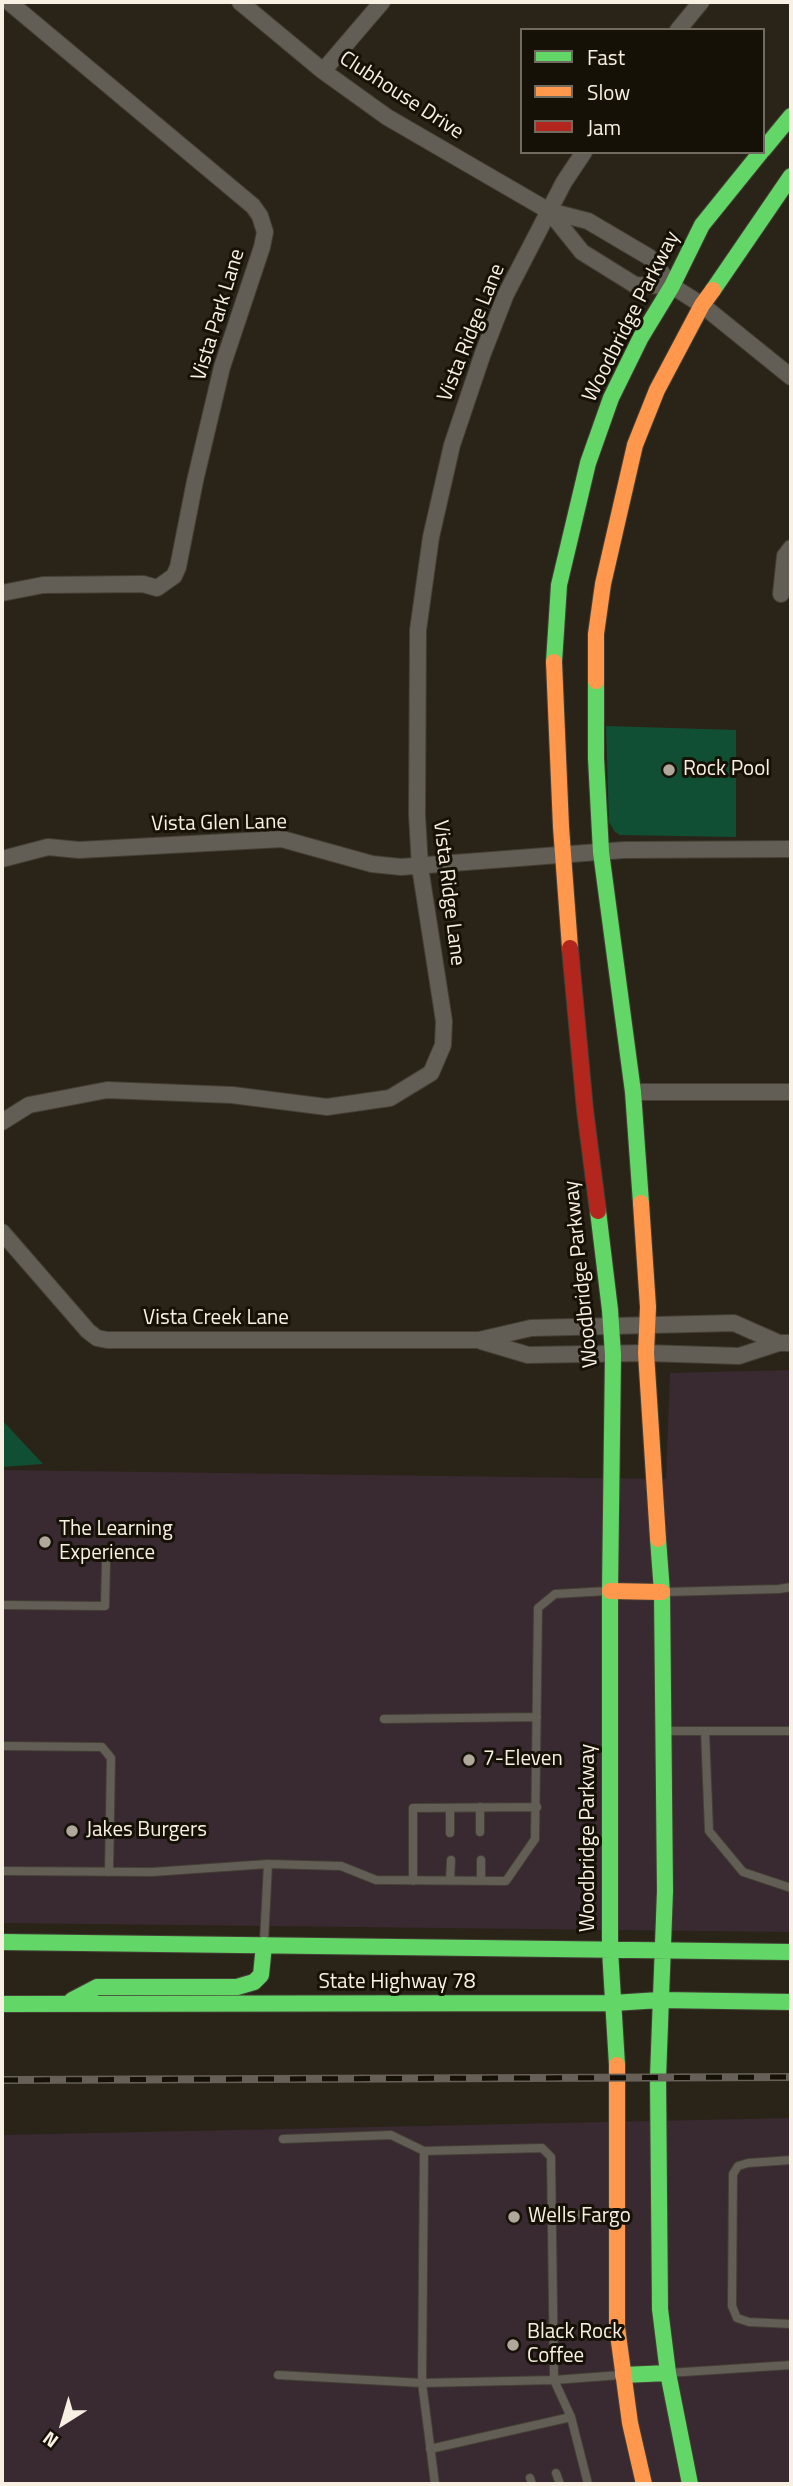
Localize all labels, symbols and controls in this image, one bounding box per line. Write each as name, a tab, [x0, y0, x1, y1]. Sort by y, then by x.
legend	[520, 28, 765, 154]
text: Fast	[587, 41, 625, 73]
street label: Clubhouse Drive	[334, 47, 468, 145]
text: Slow	[587, 76, 630, 108]
text: Jam	[587, 111, 621, 143]
street label: Woodbridge Parkway	[578, 227, 686, 407]
street label: Vista Park Lane	[187, 246, 251, 384]
street label: Vista Ridge Lane	[433, 260, 511, 406]
place label: Rock Pool	[683, 757, 770, 783]
marker: Rock Pool	[661, 762, 677, 778]
street label: Vista Glen Lane	[151, 810, 287, 838]
street label: Vista Ridge Lane	[427, 819, 469, 967]
street label: Woodbridge Parkway	[560, 1179, 604, 1369]
street label: Vista Creek Lane	[143, 1306, 289, 1332]
place label: The Learning Experience	[59, 1517, 173, 1567]
marker: The Learning Experience	[37, 1534, 53, 1550]
street label: Woodbridge Parkway	[576, 1744, 602, 1932]
place label: 7-Eleven	[483, 1747, 563, 1773]
marker: 7-Eleven	[461, 1752, 477, 1768]
place label: Jakes Burgers	[86, 1818, 207, 1844]
marker: Jakes Burgers	[64, 1823, 80, 1839]
street label: State Highway 78	[318, 1970, 476, 1996]
place label: Wells Fargo	[528, 2204, 631, 2230]
marker: Wells Fargo	[506, 2209, 522, 2225]
place label: Black Rock Coffee	[527, 2320, 622, 2370]
marker: Black Rock Coffee	[505, 2337, 521, 2353]
north arrow	[28, 2388, 98, 2458]
text: N	[36, 2425, 64, 2456]

